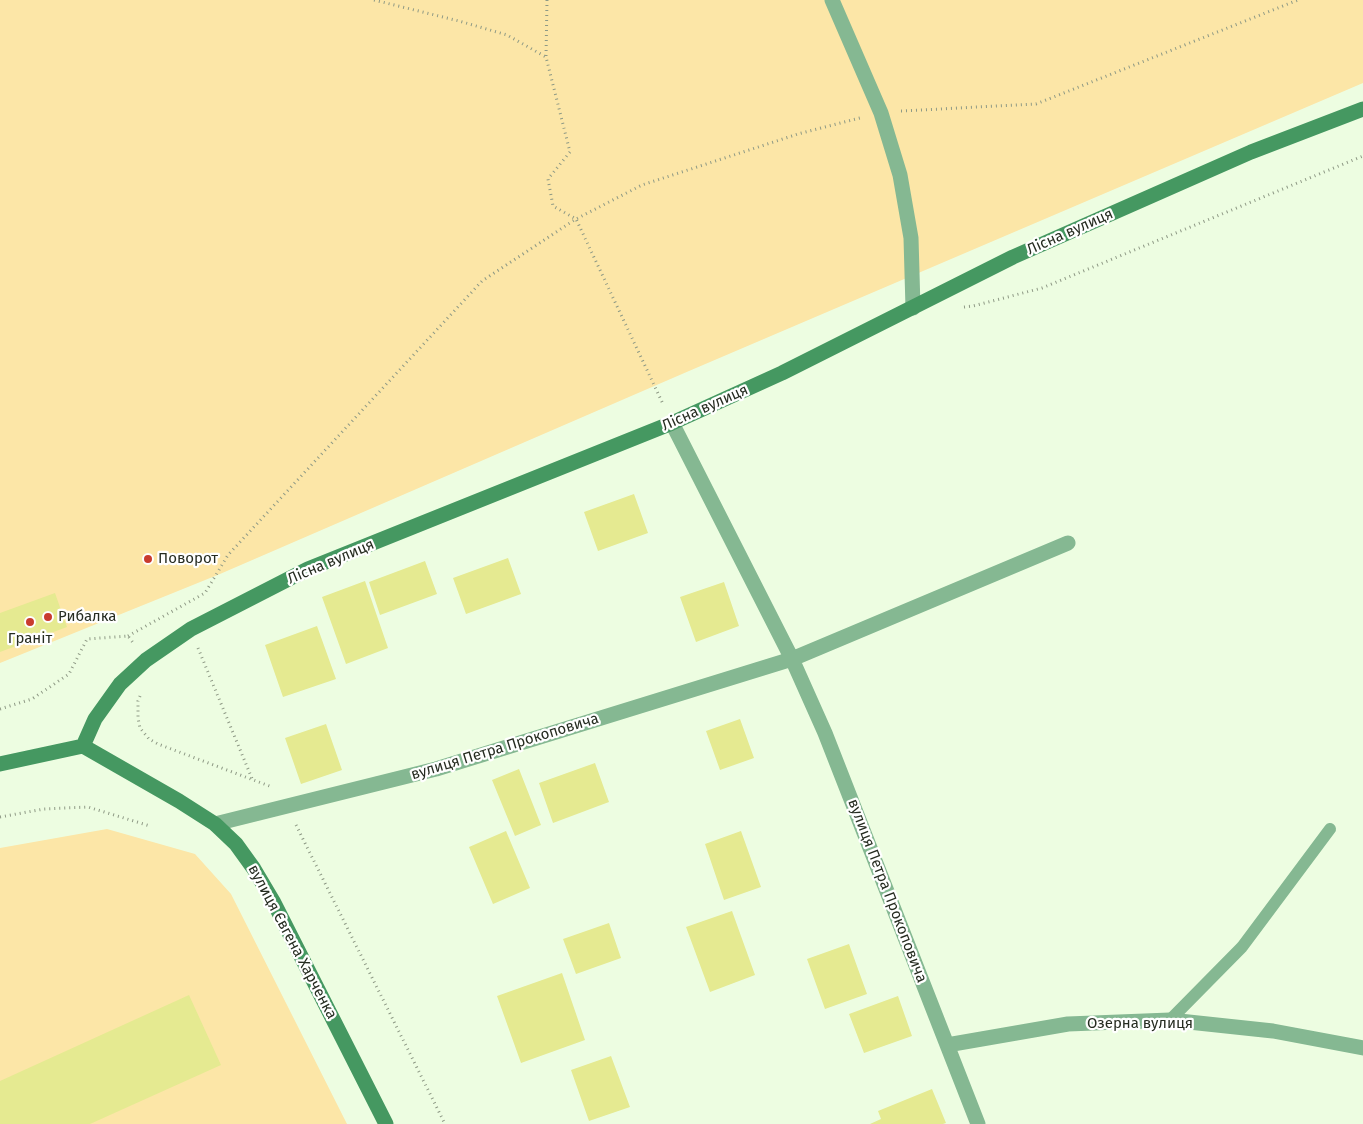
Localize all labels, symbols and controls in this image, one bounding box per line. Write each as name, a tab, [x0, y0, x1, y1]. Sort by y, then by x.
street label: Лісна вулиця	[1024, 205, 1116, 259]
street label: Лісна вулиця	[659, 381, 751, 435]
street label: Лісна вулиця	[285, 536, 377, 588]
place label: Поворот	[158, 550, 218, 568]
marker: Поворот	[142, 553, 154, 565]
place label: Рибалка	[58, 608, 116, 626]
marker: Рибалка	[42, 611, 54, 623]
marker: Граніт	[24, 616, 36, 628]
place label: Граніт	[8, 630, 52, 648]
street label: вулиця Петра Прокоповича	[409, 710, 601, 784]
street label: вулиця Петра Прокоповича	[844, 797, 930, 985]
street label: вулиця Євгена Харченка	[244, 862, 340, 1022]
street label: Озерна вулиця	[1087, 1015, 1193, 1033]

